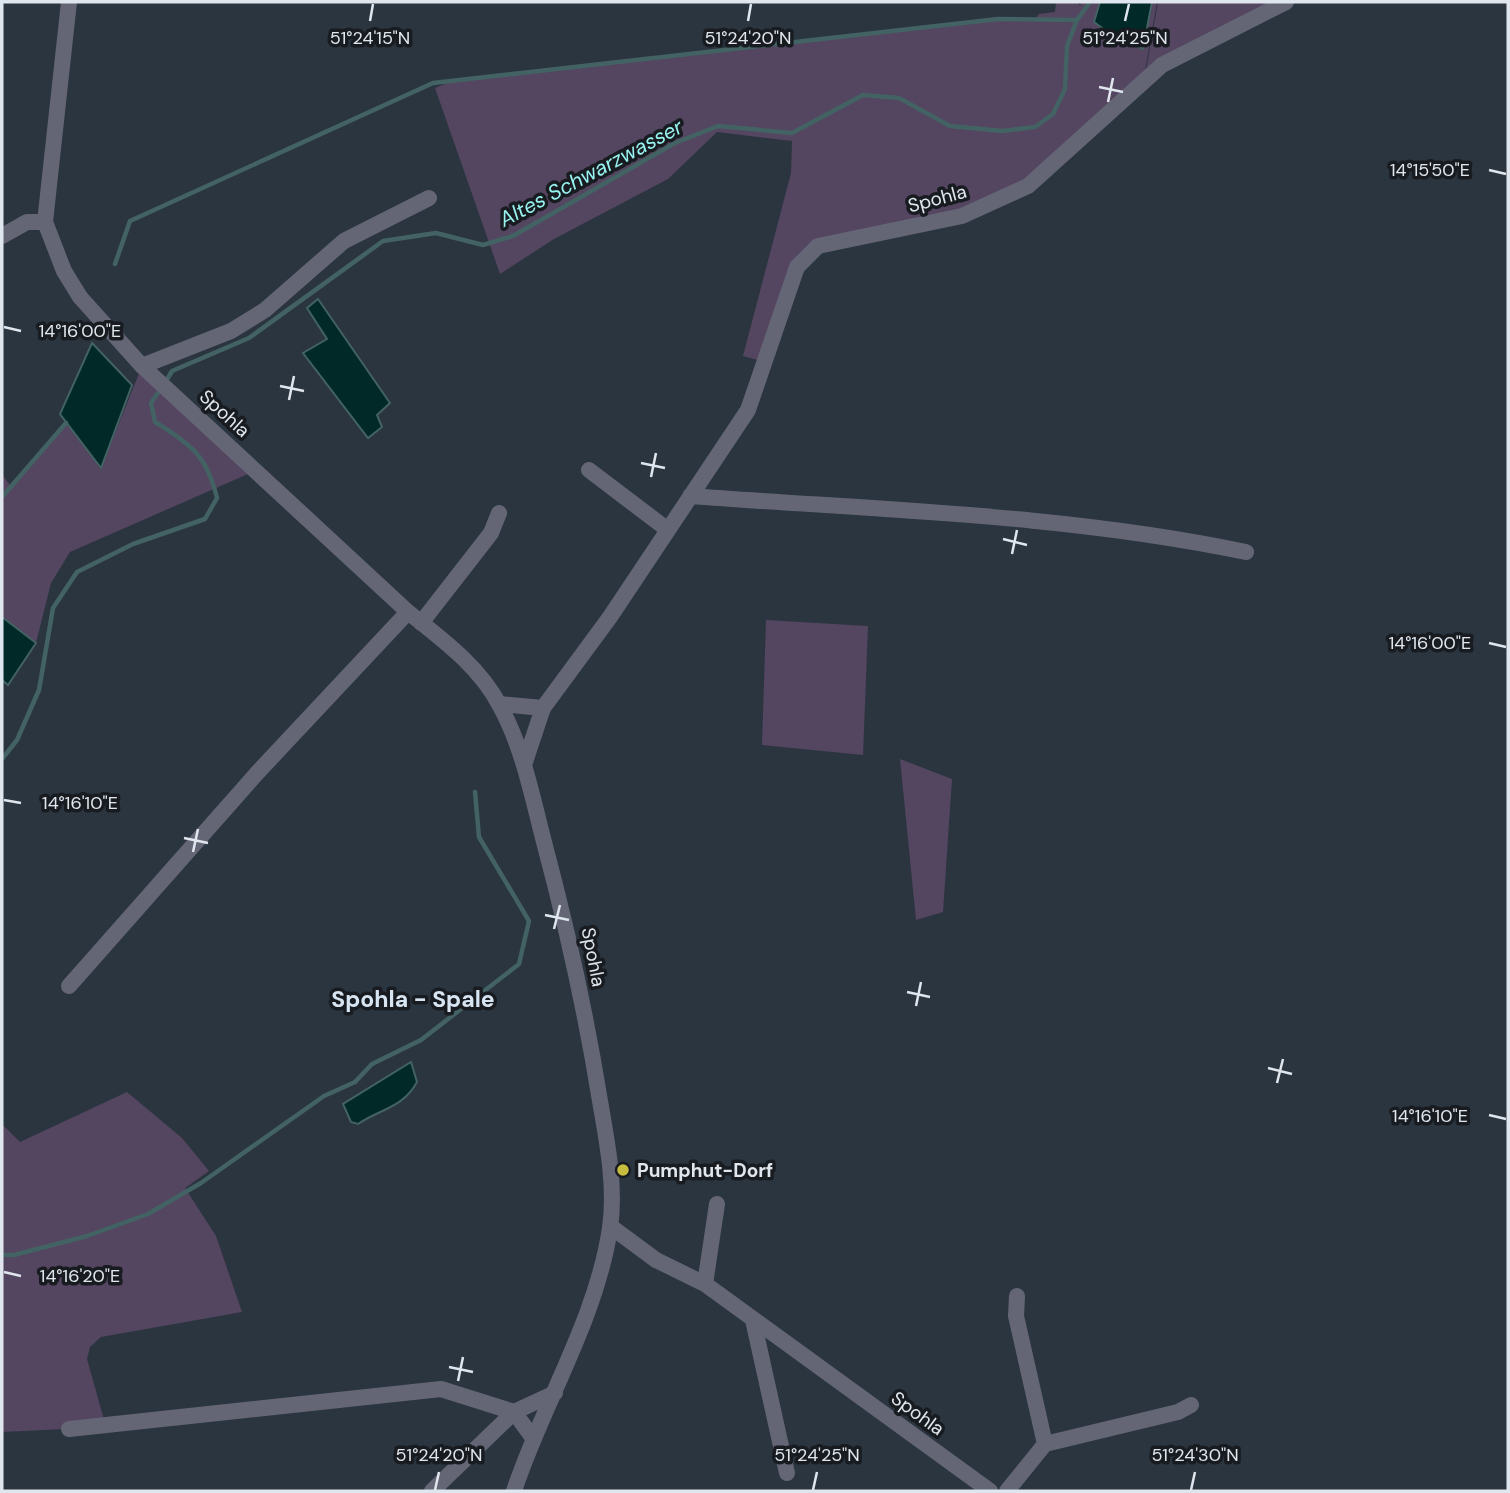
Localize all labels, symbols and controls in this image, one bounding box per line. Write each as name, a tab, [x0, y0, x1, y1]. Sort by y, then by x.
text: 51°24'15"N	[330, 26, 410, 50]
text: 51°24'20"N	[705, 26, 791, 50]
text: 51°24'25"N	[1082, 26, 1168, 50]
water label: Altes Schwarzwasser	[493, 112, 689, 234]
text: 14°15'50"E	[1390, 158, 1470, 182]
street label: Spohla	[905, 179, 969, 218]
text: 14°16'00"E	[39, 319, 121, 343]
street label: Spohla	[194, 384, 255, 443]
text: 14°16'00"E	[1389, 631, 1471, 655]
text: 14°16'10"E	[42, 791, 118, 815]
street label: Spohla	[576, 925, 611, 989]
district label: Spohla - Spale	[331, 984, 495, 1014]
text: 14°16'10"E	[1392, 1104, 1468, 1128]
place label: Pumphut-Dorf	[637, 1158, 773, 1183]
marker: Pumphut-Dorf	[615, 1162, 631, 1178]
text: 14°16'20"E	[40, 1264, 120, 1288]
street label: Spohla	[886, 1386, 949, 1441]
text: 51°24'20"N	[396, 1443, 482, 1467]
text: 51°24'25"N	[774, 1443, 860, 1467]
text: 51°24'30"N	[1151, 1443, 1239, 1467]

